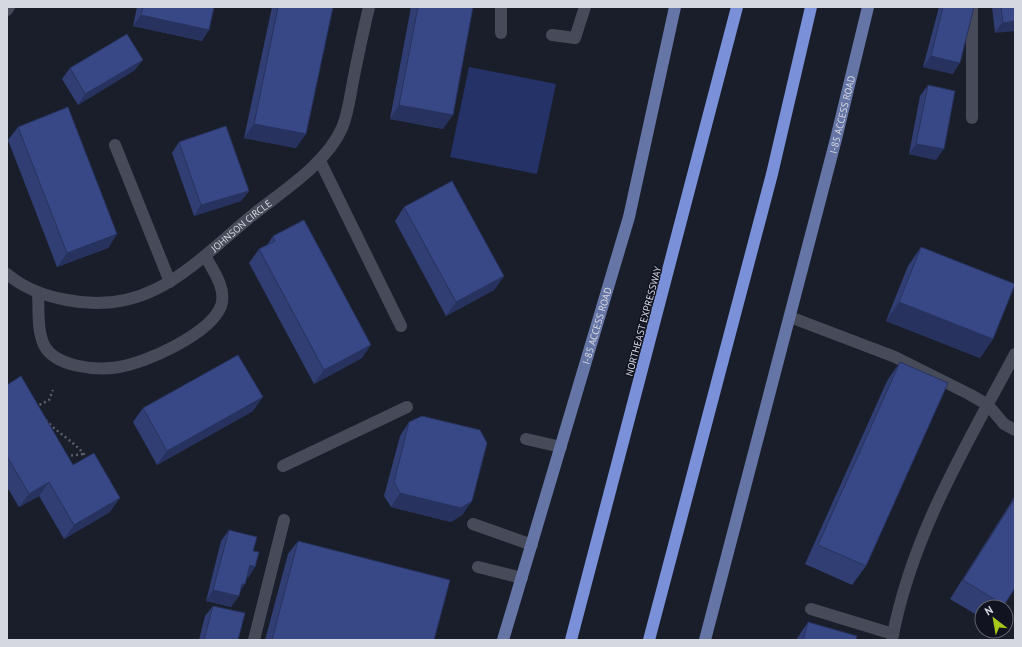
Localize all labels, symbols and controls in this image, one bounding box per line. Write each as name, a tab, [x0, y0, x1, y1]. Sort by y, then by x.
street label: I-85 ACCESS ROAD	[826, 74, 858, 155]
street label: JOHNSON CIRCLE	[208, 197, 274, 256]
street label: NORTHEAST EXPRESSWAY	[623, 264, 665, 378]
street label: I-85 ACCESS ROAD	[580, 286, 615, 366]
north arrow	[974, 599, 1014, 639]
text: N	[982, 603, 996, 618]

